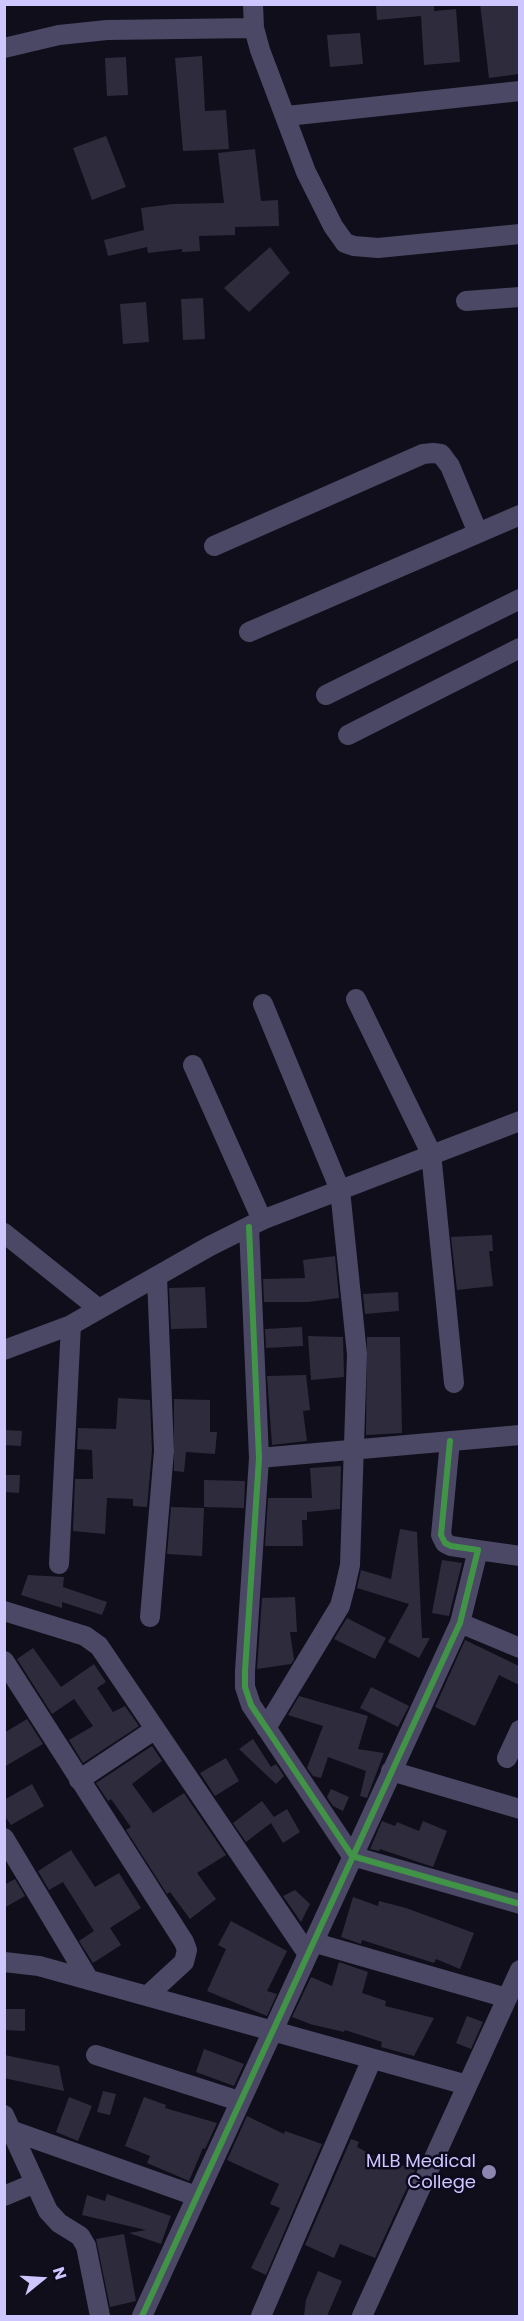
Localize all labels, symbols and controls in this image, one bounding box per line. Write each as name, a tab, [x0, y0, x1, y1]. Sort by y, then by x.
place label: MLB Medical College	[366, 2151, 476, 2194]
marker: MLB Medical College	[480, 2163, 498, 2181]
north arrow	[12, 2249, 72, 2309]
text: N	[47, 2264, 72, 2283]

